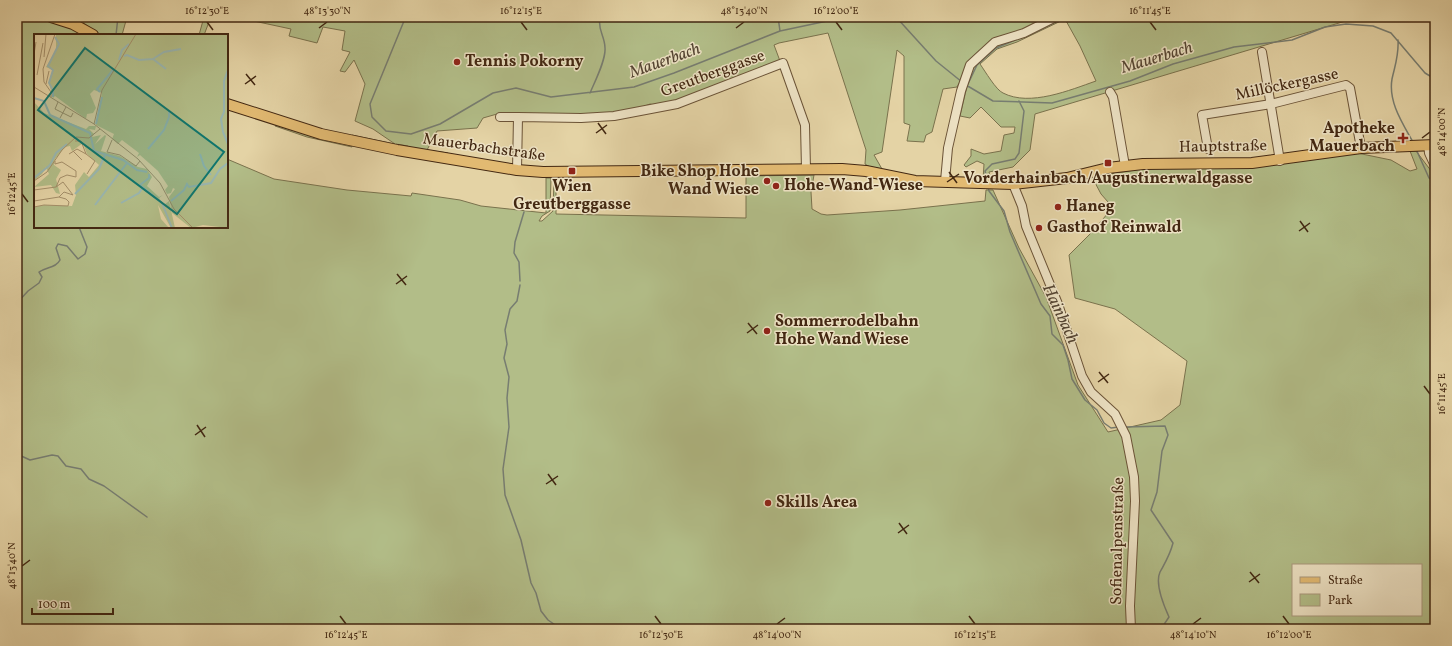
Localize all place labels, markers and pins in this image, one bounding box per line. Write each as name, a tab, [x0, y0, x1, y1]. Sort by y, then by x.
place label: Tennis Pokorny	[465, 51, 584, 73]
marker: Tennis Pokorny	[452, 57, 462, 67]
place label: Apotheke Mauerbach	[1309, 118, 1395, 158]
marker: Apotheke Mauerbach	[1398, 133, 1408, 143]
marker: Vorderhainbach/Augustinerwaldgasse	[1103, 158, 1113, 168]
place label: Bike Shop Hohe Wand Wiese	[641, 161, 759, 201]
marker: Wien Greutberggasse	[567, 166, 577, 176]
place label: Vorderhainbach/Augustinerwaldgasse	[964, 168, 1252, 190]
place label: Hohe-Wand-Wiese	[784, 175, 923, 197]
place label: Wien Greutberggasse	[513, 176, 631, 216]
marker: Bike Shop Hohe Wand Wiese	[762, 176, 772, 186]
marker: Hohe-Wand-Wiese	[771, 181, 781, 191]
place label: Haneg	[1066, 196, 1115, 218]
marker: Haneg	[1053, 202, 1063, 212]
place label: Gasthof Reinwald	[1047, 217, 1182, 239]
marker: Gasthof Reinwald	[1034, 223, 1044, 233]
place label: Sommerrodelbahn Hohe Wand Wiese	[775, 311, 919, 351]
marker: Sommerrodelbahn Hohe Wand Wiese	[762, 326, 772, 336]
place label: Skills Area	[776, 492, 858, 514]
marker: Skills Area	[763, 498, 773, 508]

